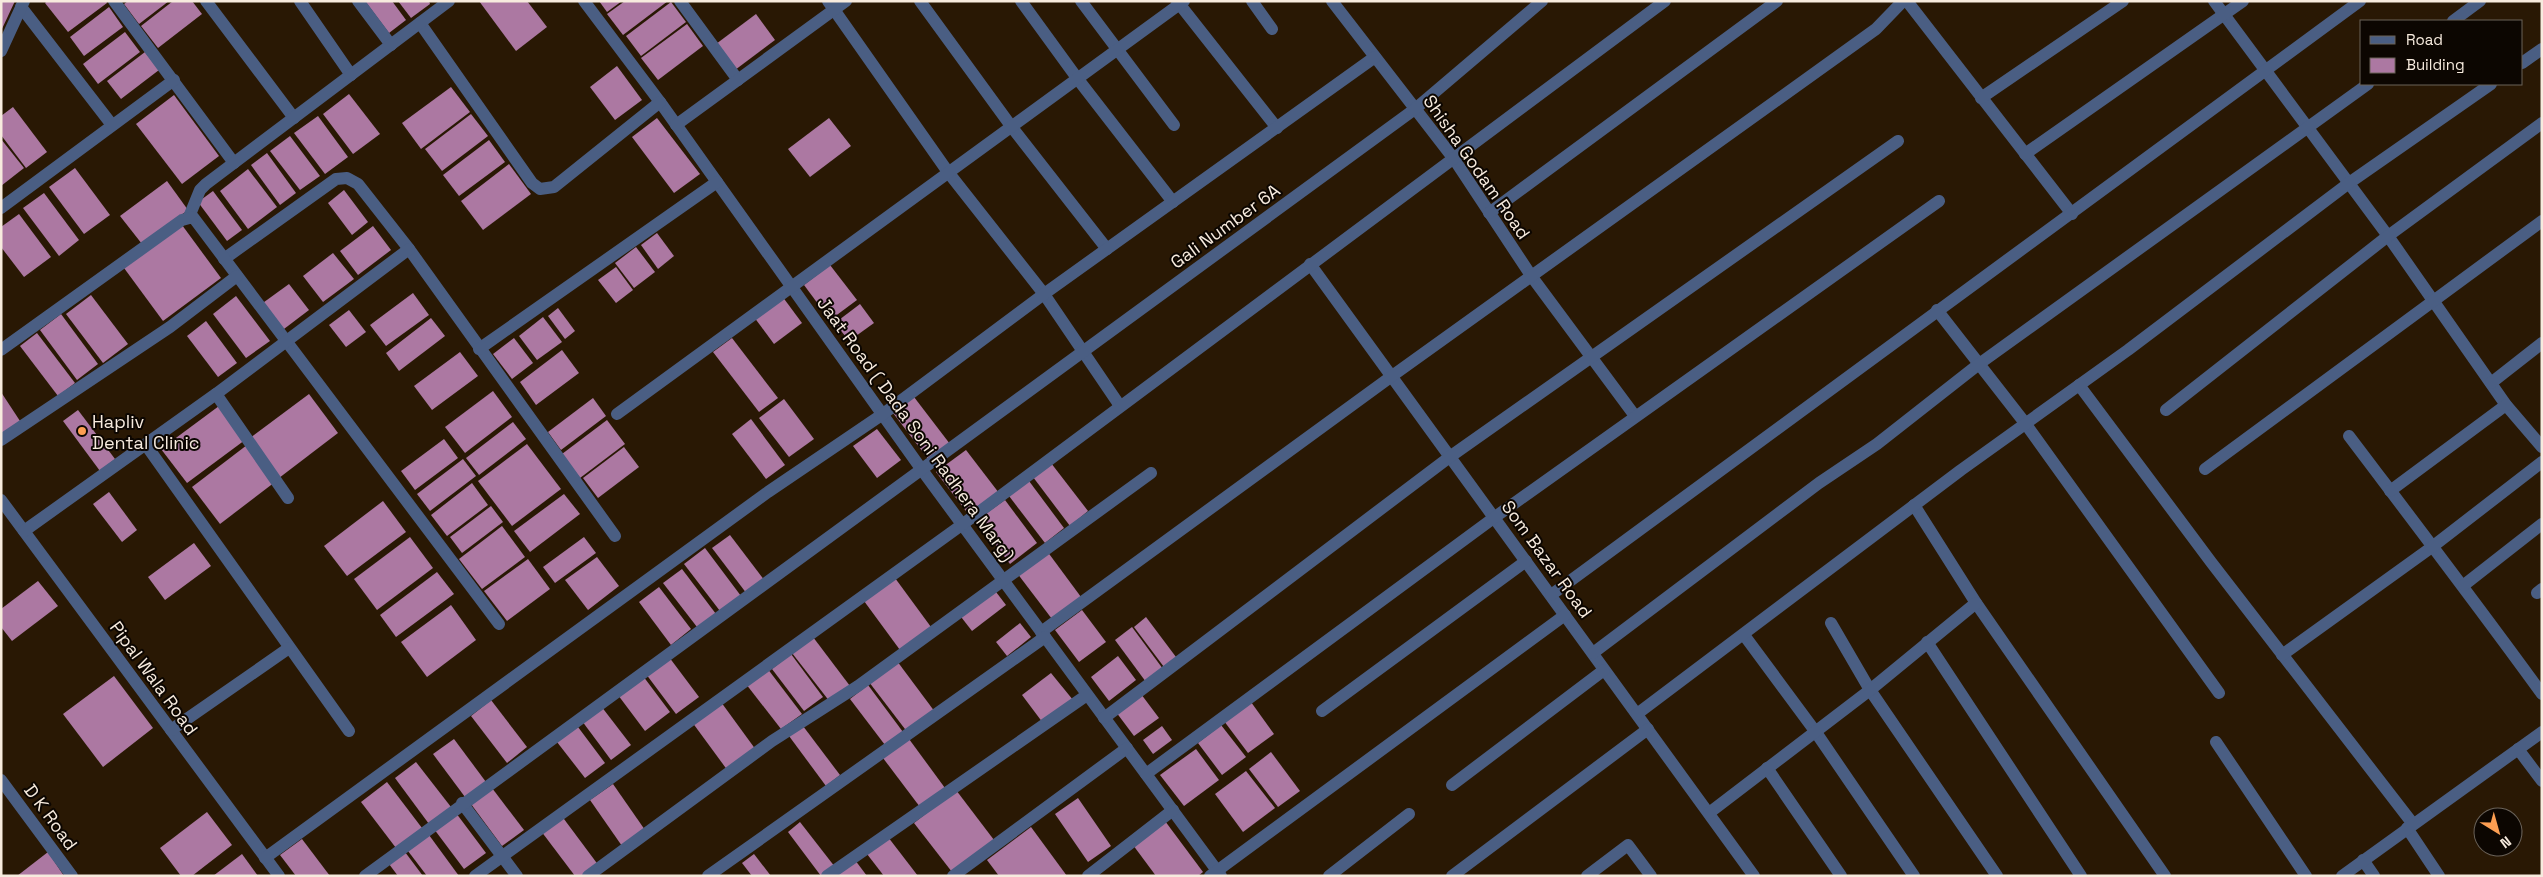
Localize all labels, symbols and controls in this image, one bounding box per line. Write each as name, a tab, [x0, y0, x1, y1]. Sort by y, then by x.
legend	[2360, 20, 2523, 85]
text: Road	[2406, 30, 2443, 49]
text: Building	[2406, 55, 2465, 74]
street label: Shisha Godam Road	[1418, 90, 1536, 244]
street label: Gali Number 6A	[1166, 178, 1284, 274]
street label: Jaat Road ( Dada Soni Radhera Marg)	[812, 292, 1020, 566]
place label: Hapliv Dental Clinic	[92, 410, 200, 454]
marker: Hapliv Dental Clinic	[76, 425, 88, 437]
street label: Som Bazar Road	[1497, 496, 1597, 622]
street label: Pipal Wala Road	[105, 616, 203, 740]
street label: D K Road	[19, 779, 83, 855]
north arrow	[2473, 807, 2523, 857]
text: N	[2497, 832, 2515, 852]

